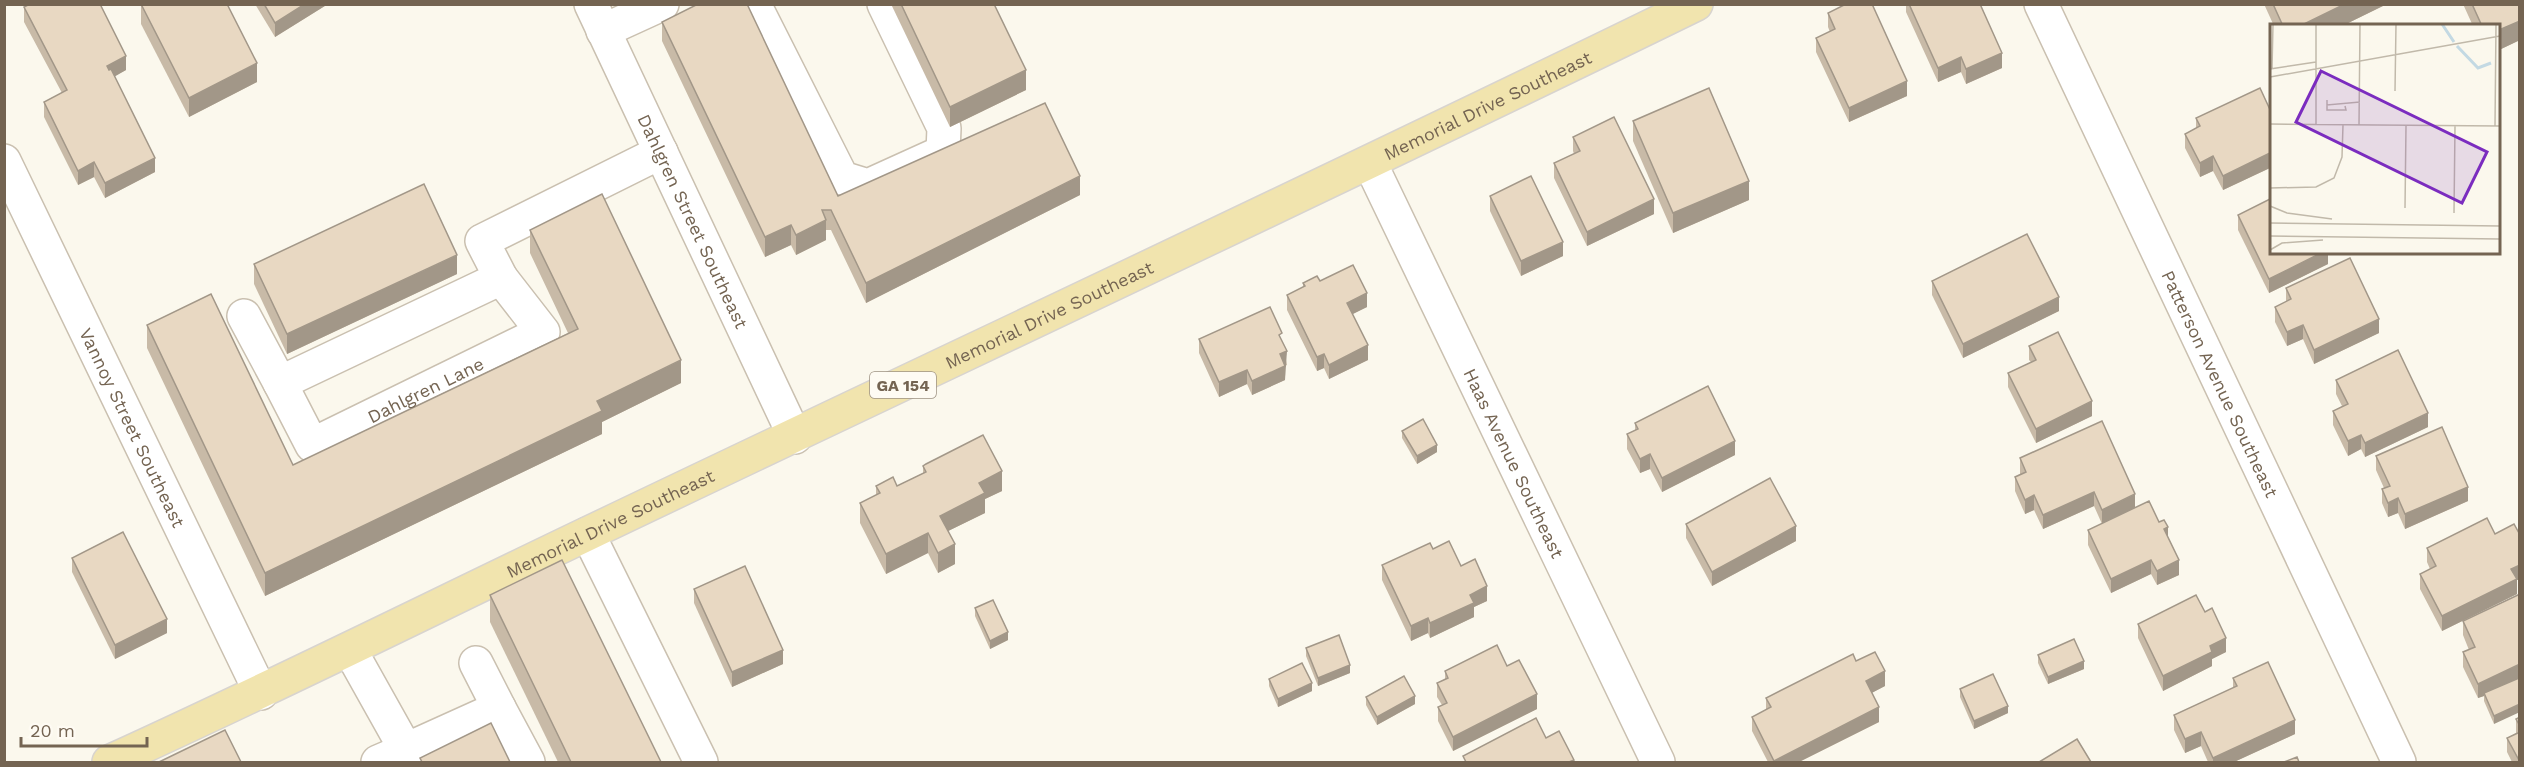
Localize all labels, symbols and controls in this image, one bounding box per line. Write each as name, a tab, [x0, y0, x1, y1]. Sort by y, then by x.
inset map	[2270, 24, 2500, 254]
street label: Memorial Drive Southeast	[1380, 46, 1595, 164]
street label: Dahlgren Street Southeast	[634, 111, 753, 332]
street label: Memorial Drive Southeast	[941, 256, 1157, 373]
street label: Patterson Avenue Southeast	[2158, 267, 2283, 501]
street label: Vannoy Street Southeast	[76, 324, 190, 531]
street label: Dahlgren Lane	[364, 352, 487, 427]
street label: Haas Avenue Southeast	[1460, 365, 1569, 562]
road number: GA 154	[870, 372, 936, 398]
street label: Memorial Drive Southeast	[503, 464, 718, 582]
scale bar	[21, 710, 147, 748]
text: 20 m	[30, 720, 75, 741]

